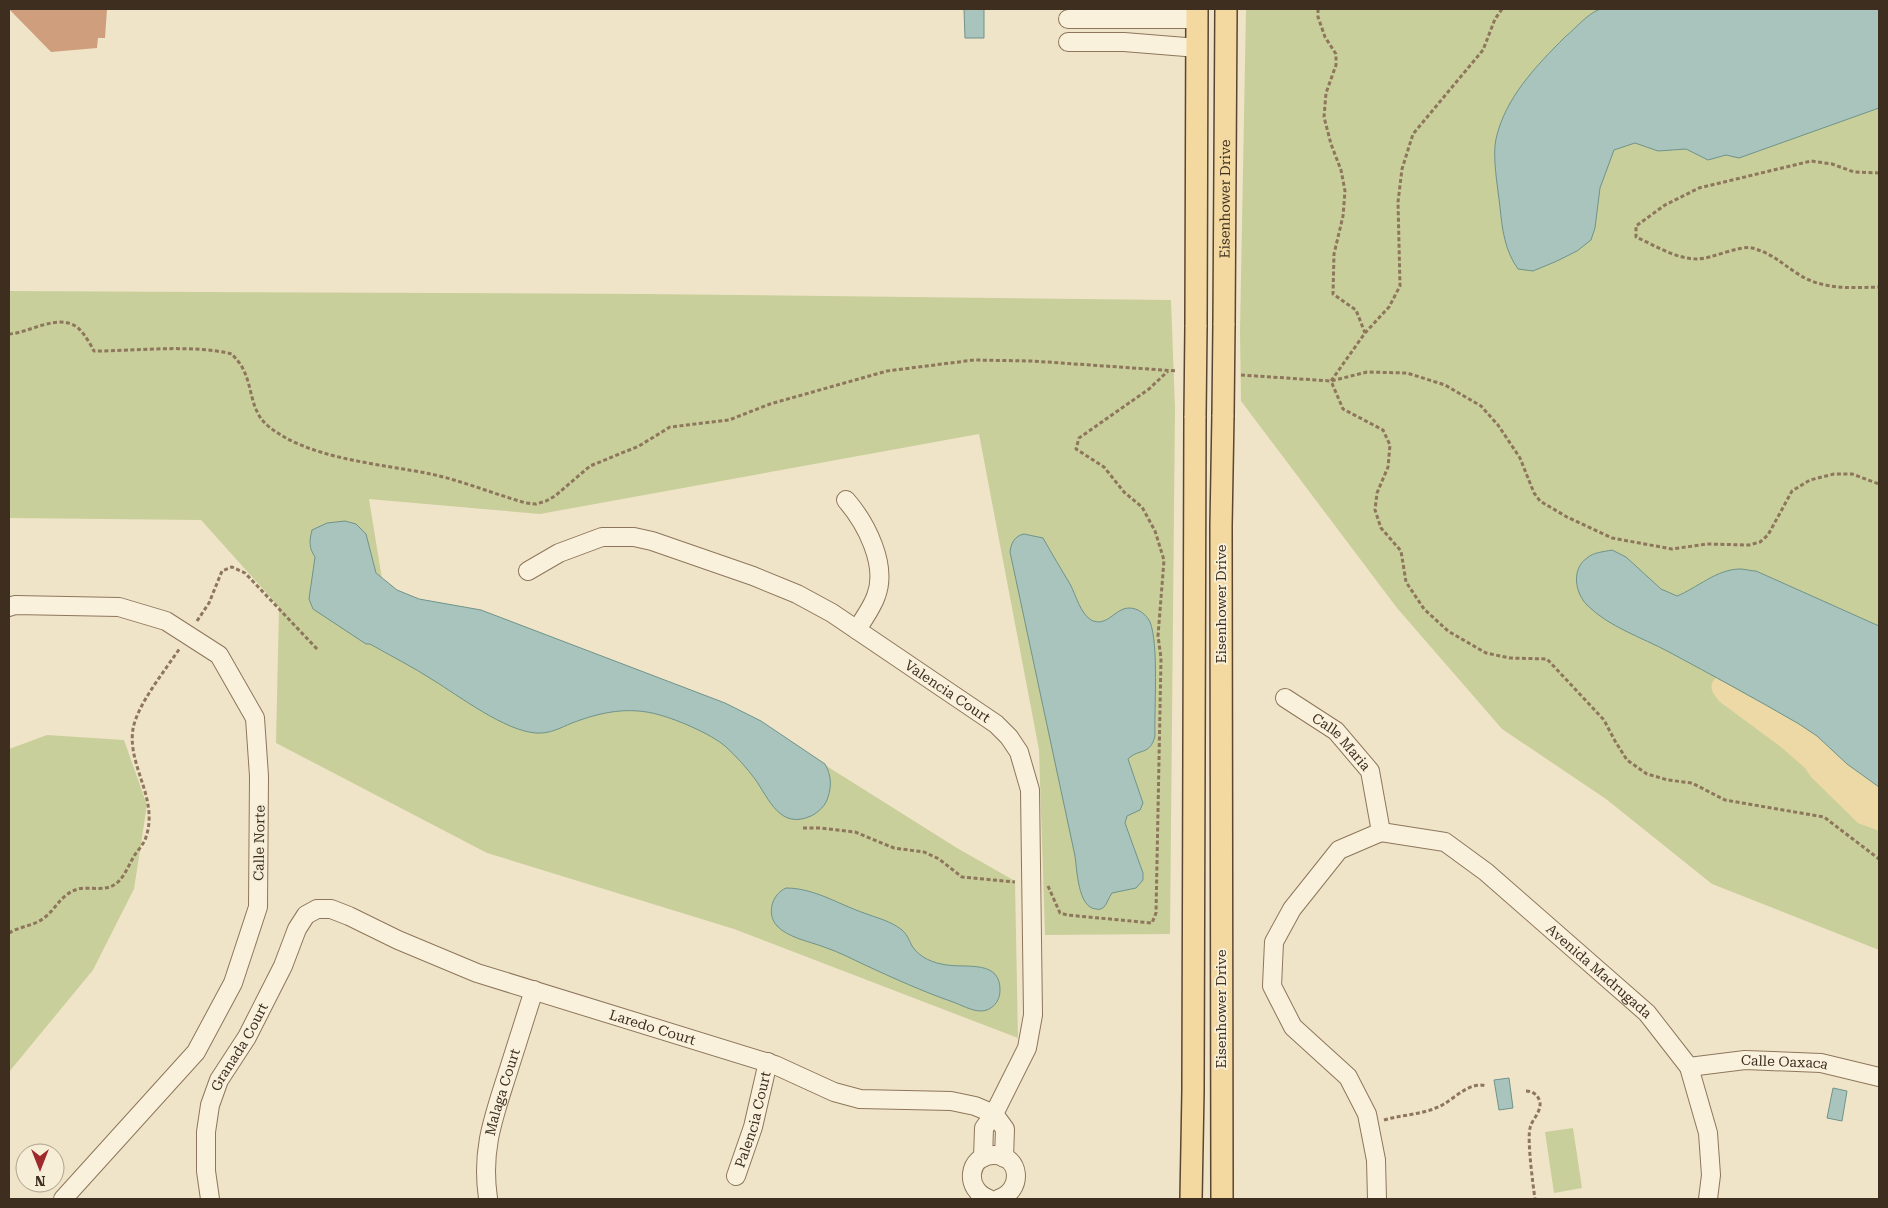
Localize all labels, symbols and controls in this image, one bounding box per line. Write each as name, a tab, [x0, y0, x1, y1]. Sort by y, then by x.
street label: Eisenhower Drive	[1216, 139, 1233, 259]
street label: Eisenhower Drive	[1213, 544, 1229, 663]
street label: Valencia Court	[902, 657, 993, 726]
street label: Calle Maria	[1309, 710, 1374, 774]
street label: Calle Norte	[250, 805, 268, 881]
street label: Avenida Madrugada	[1543, 921, 1655, 1022]
street label: Eisenhower Drive	[1213, 949, 1229, 1068]
street label: Granada Court	[208, 1000, 271, 1093]
street label: Laredo Court	[607, 1006, 698, 1048]
street label: Malaga Court	[482, 1047, 523, 1137]
street label: Calle Oaxaca	[1741, 1052, 1830, 1073]
street label: Palencia Court	[731, 1070, 774, 1170]
north arrow	[15, 1143, 65, 1193]
text: N	[34, 1173, 45, 1189]

